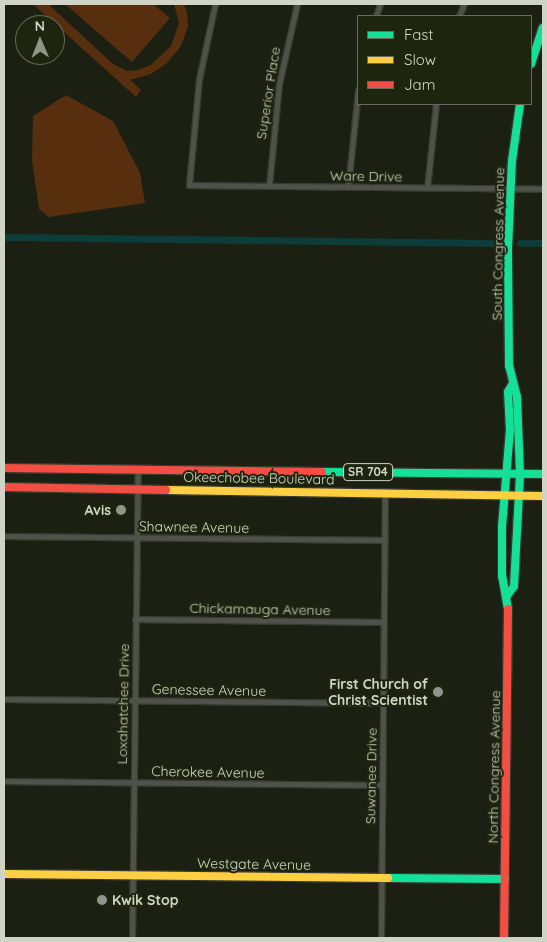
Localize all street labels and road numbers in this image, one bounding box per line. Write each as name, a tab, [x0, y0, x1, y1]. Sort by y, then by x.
street label: Superior Place	[252, 46, 284, 140]
street label: Ware Drive	[330, 167, 402, 185]
street label: South Congress Avenue	[488, 167, 508, 321]
road number: SR 704	[343, 462, 393, 482]
street label: Okeechobee Boulevard	[183, 468, 335, 488]
street label: Shawnee Avenue	[139, 518, 249, 536]
street label: Chickamauga Avenue	[189, 599, 331, 619]
street label: Loxahatchee Drive	[114, 644, 132, 764]
street label: Genessee Avenue	[152, 681, 266, 699]
street label: North Congress Avenue	[484, 690, 504, 844]
street label: Suwanee Drive	[362, 728, 380, 824]
street label: Cherokee Avenue	[151, 763, 265, 781]
street label: Westgate Avenue	[197, 855, 311, 873]

